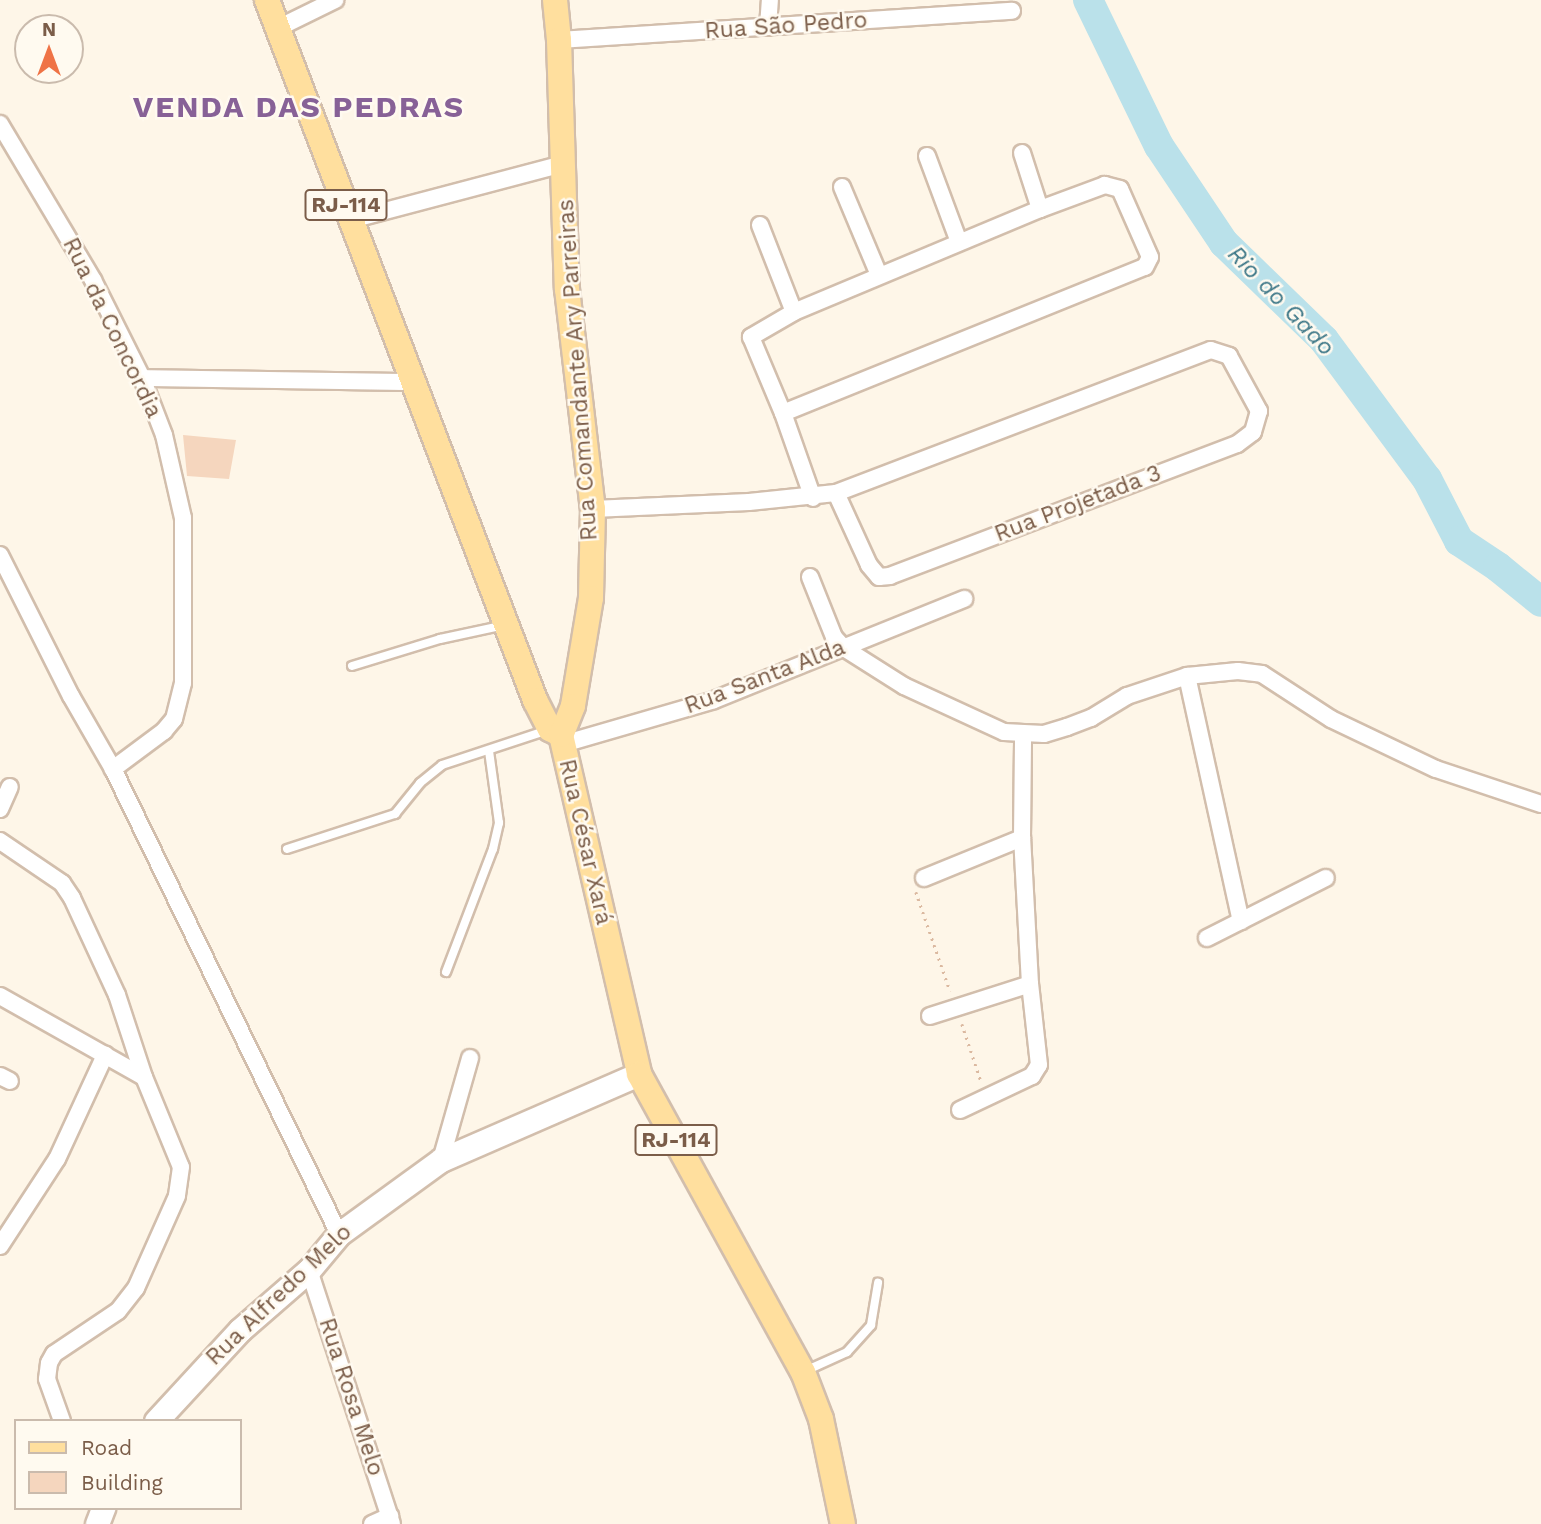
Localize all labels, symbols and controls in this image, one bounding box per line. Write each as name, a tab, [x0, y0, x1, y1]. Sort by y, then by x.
street label: Rua São Pedro	[703, 7, 869, 45]
north arrow	[14, 14, 84, 84]
text: N	[42, 18, 56, 41]
district label: VENDA DAS PEDRAS	[134, 89, 464, 125]
road number: RJ-114	[304, 188, 388, 222]
street label: Rua Comandante Ary Parreiras	[552, 197, 604, 543]
street label: Rua da Concordia	[56, 233, 168, 423]
water label: Rio do Gado	[1221, 240, 1341, 362]
street label: Rua Projetada 3	[990, 459, 1166, 549]
street label: Rua Santa Alda	[680, 633, 850, 721]
street label: Rua César Xará	[552, 756, 618, 928]
road number: RJ-114	[634, 1122, 718, 1158]
street label: Rua Alfredo Melo	[200, 1218, 358, 1372]
street label: Rua Rosa Melo	[312, 1314, 390, 1480]
legend	[14, 1419, 242, 1510]
text: Road	[81, 1435, 132, 1460]
text: Building	[81, 1470, 163, 1495]

